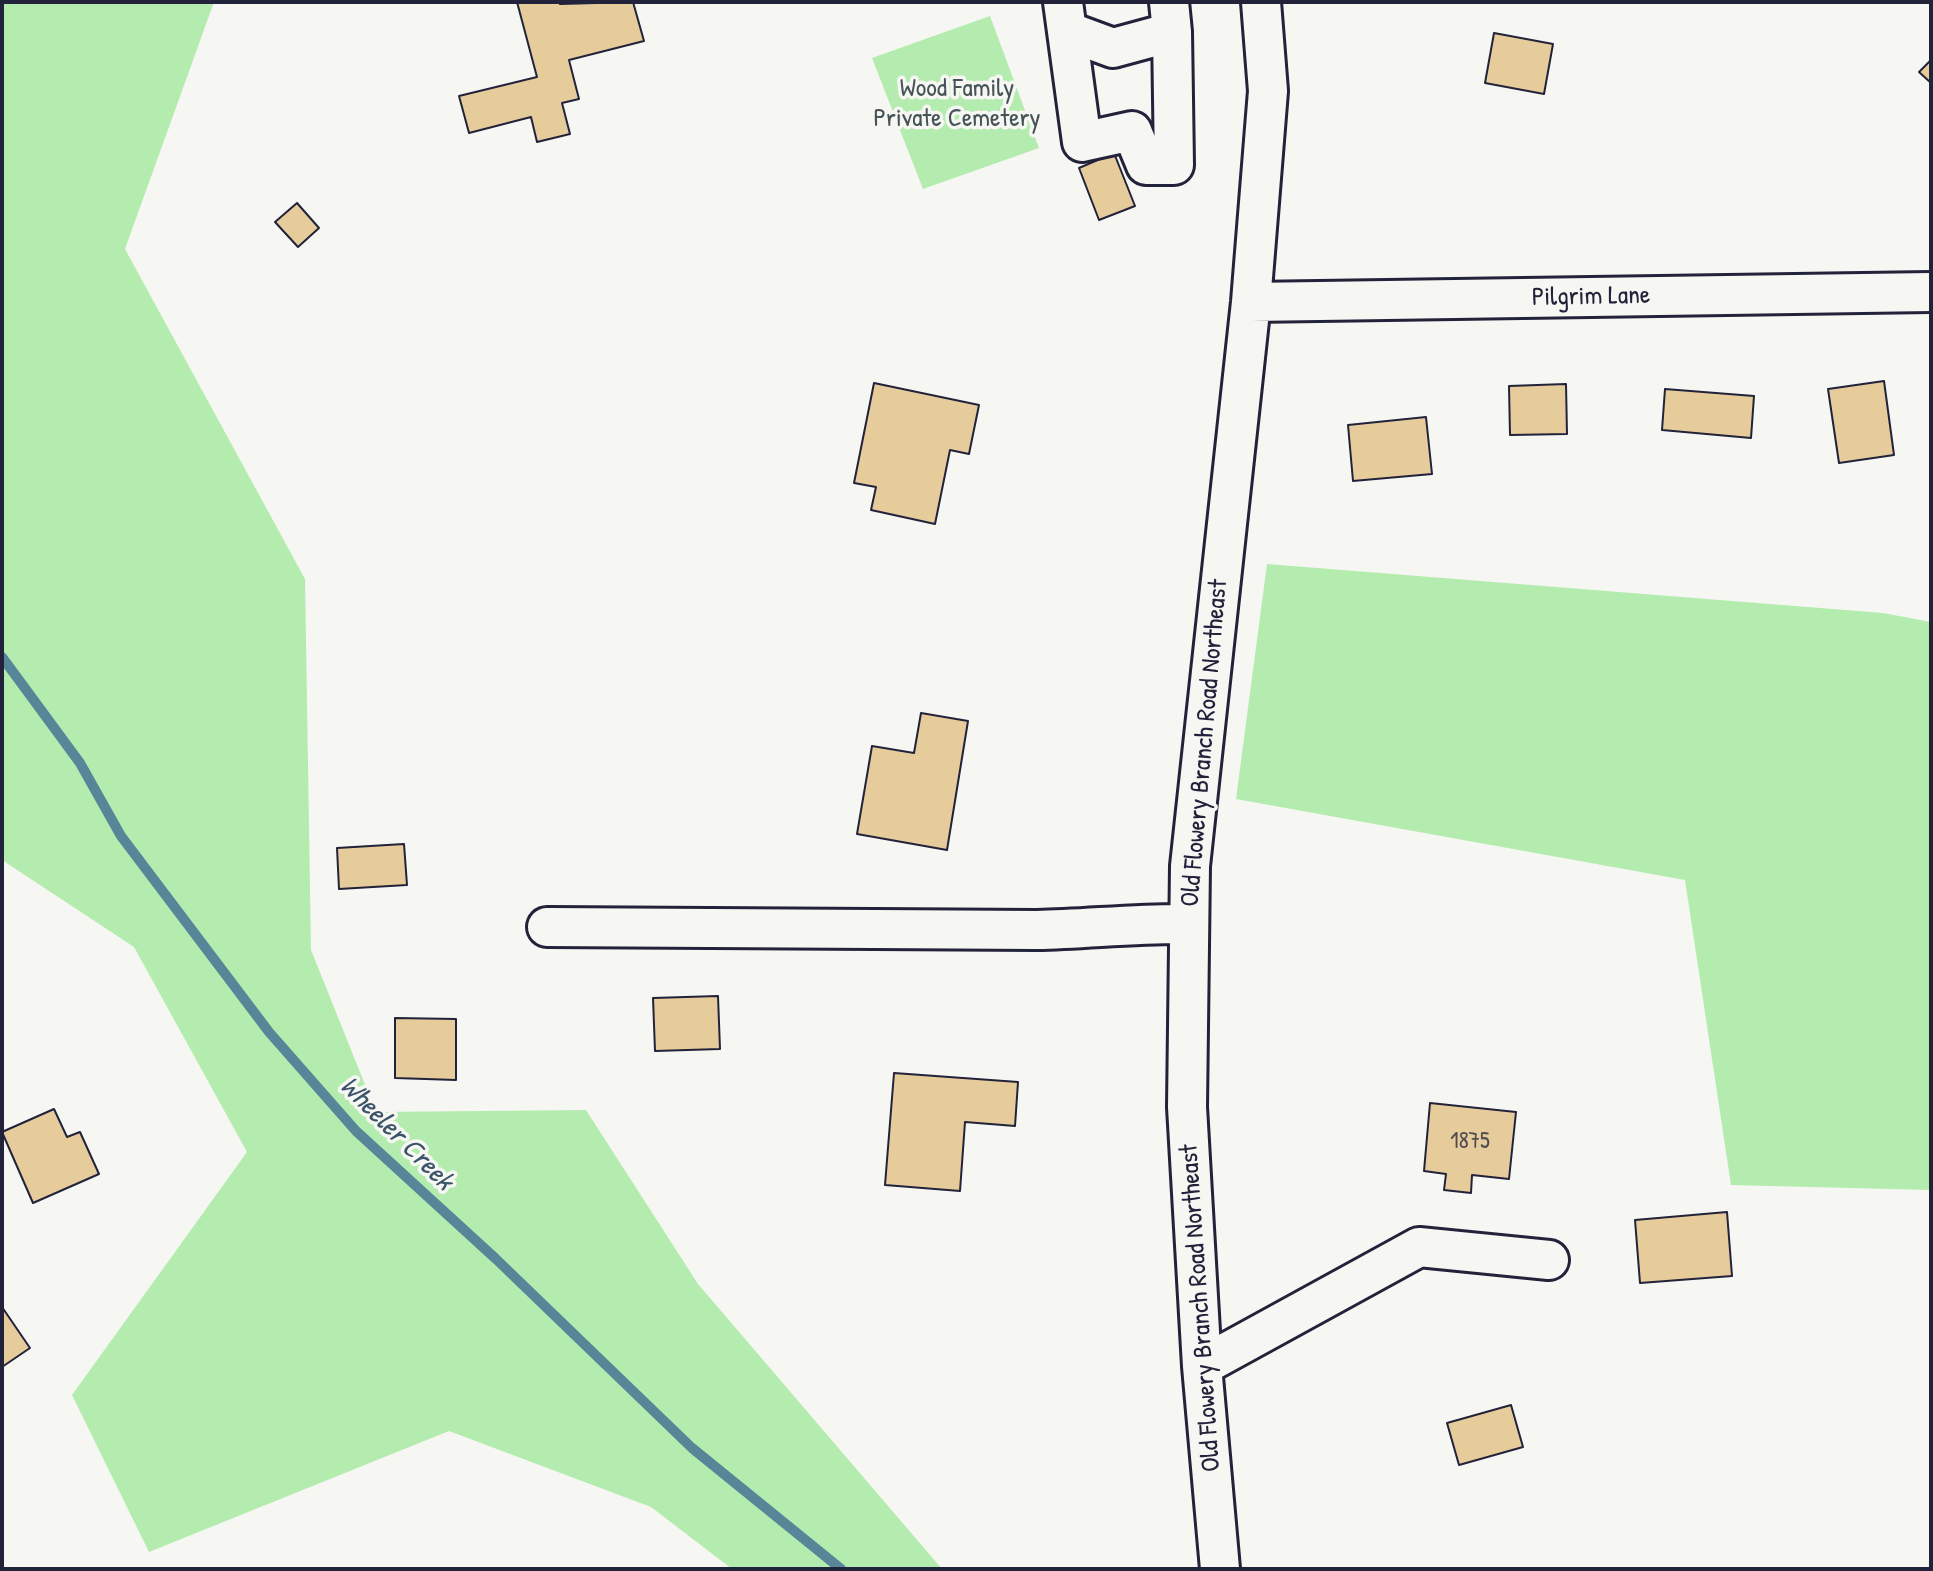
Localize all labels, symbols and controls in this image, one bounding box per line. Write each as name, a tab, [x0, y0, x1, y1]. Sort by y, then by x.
park label: Wood Family Private Cemetery	[873, 73, 1041, 134]
street label: Pilgrim Lane	[1532, 280, 1650, 314]
street label: Old Flowery Branch Road Northeast	[1175, 578, 1235, 908]
water label: Wheeler Creek	[332, 1070, 460, 1198]
house number: 1875	[1450, 1128, 1490, 1156]
street label: Old Flowery Branch Road Northeast	[1174, 1143, 1228, 1473]

